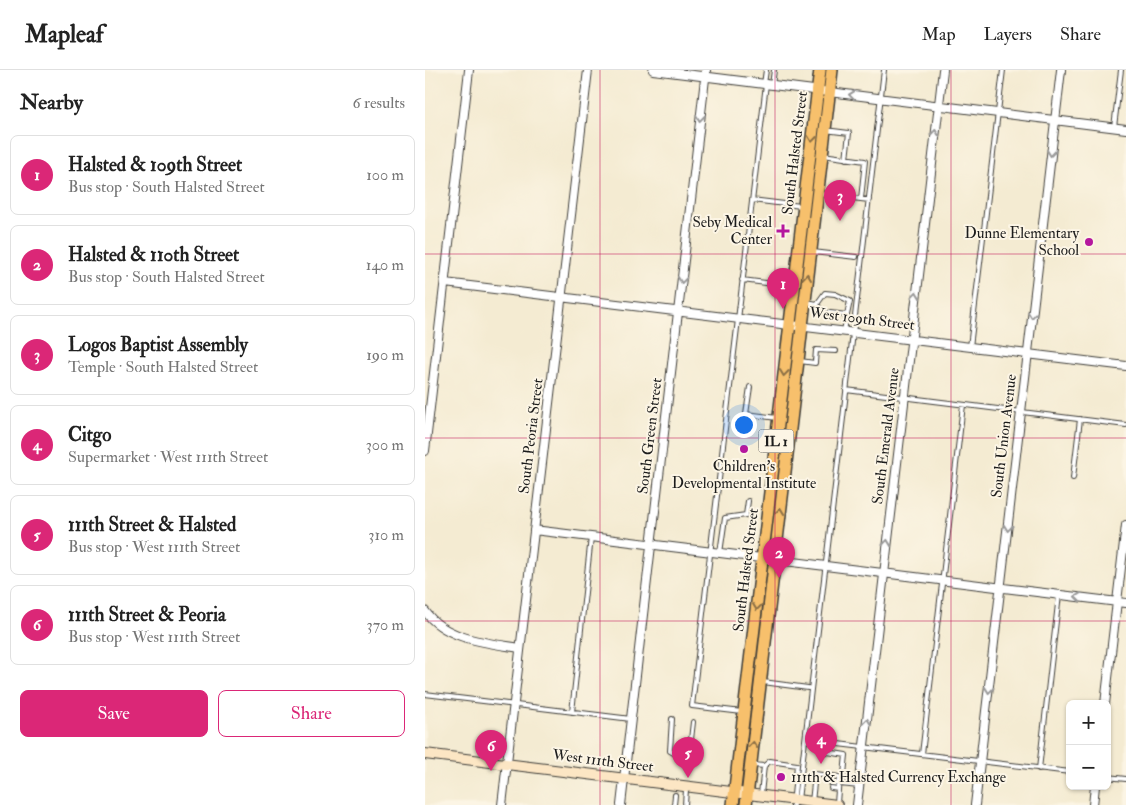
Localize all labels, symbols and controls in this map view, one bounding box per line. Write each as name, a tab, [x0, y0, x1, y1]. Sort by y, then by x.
text: Mapleaf	[25, 19, 104, 50]
text: Map	[922, 23, 956, 46]
text: Layers	[984, 23, 1032, 46]
text: Share	[1060, 23, 1101, 46]
text: Nearby	[20, 89, 83, 116]
street label: South Halsted Street	[778, 90, 812, 216]
one-way arrow	[848, 90, 856, 101]
text: 6 results	[353, 93, 405, 113]
one-way arrow	[695, 115, 706, 123]
one-way arrow	[929, 129, 940, 137]
one-way arrow	[807, 136, 818, 144]
one-way arrow	[1046, 149, 1057, 157]
text: Halsted & 109th Street	[68, 153, 242, 177]
text: 1	[34, 165, 40, 185]
text: 100 m	[366, 165, 404, 185]
text: Bus stop · South Halsted Street	[68, 177, 265, 197]
pin: 3	[824, 180, 856, 221]
place label: Seby Medical Center	[692, 213, 772, 249]
marker: Seby Medical Center	[776, 224, 790, 238]
place label: Dunne Elementary School	[965, 224, 1079, 260]
marker: Dunne Elementary School	[1083, 236, 1095, 248]
text: Halsted & 110th Street	[68, 243, 239, 267]
text: 2	[33, 255, 41, 275]
text: 140 m	[366, 255, 404, 275]
text: Bus stop · South Halsted Street	[68, 267, 265, 287]
pin: 1	[767, 268, 799, 309]
one-way arrow	[801, 273, 812, 281]
one-way arrow	[677, 276, 688, 284]
one-way arrow	[911, 290, 921, 299]
street label: West 109th Street	[807, 303, 916, 335]
one-way arrow	[1027, 311, 1038, 319]
text: Logos Baptist Assembly	[68, 333, 248, 357]
text: 3	[34, 345, 40, 365]
text: 190 m	[366, 345, 404, 365]
text: Temple · South Halsted Street	[68, 357, 258, 377]
street label: South Emerald Avenue	[868, 367, 904, 505]
one-way arrow	[779, 369, 790, 377]
street label: South Union Avenue	[987, 373, 1021, 499]
street label: South Peoria Street	[514, 377, 548, 495]
street label: South Green Street	[633, 377, 667, 495]
your location	[731, 412, 757, 438]
text: Citgo	[68, 423, 111, 447]
road number: IL 1	[759, 430, 793, 452]
text: 4	[33, 435, 41, 455]
text: 300 m	[366, 435, 404, 455]
marker: Children's Developmental Institute	[738, 443, 750, 455]
text: Supermarket · West 111th Street	[68, 447, 268, 467]
place label: Children's Developmental Institute	[672, 457, 816, 494]
street label: South Halsted Street	[729, 507, 763, 633]
one-way arrow	[774, 507, 785, 515]
text: 111th Street & Halsted	[68, 513, 236, 537]
one-way arrow	[1003, 524, 1014, 532]
text: 5	[33, 525, 41, 545]
text: 310 m	[368, 525, 404, 545]
text: Bus stop · West 111th Street	[68, 537, 240, 557]
pin: 2	[763, 537, 795, 578]
one-way arrow	[882, 539, 892, 547]
one-way arrow	[1073, 592, 1081, 603]
text: 111th Street & Peoria	[68, 603, 226, 627]
one-way arrow	[752, 603, 763, 611]
text: 6	[33, 615, 41, 635]
text: 370 m	[367, 615, 404, 635]
text: Bus stop · West 111th Street	[68, 627, 240, 647]
one-way arrow	[984, 686, 995, 694]
button: Save	[20, 690, 208, 737]
button: Share	[218, 690, 405, 737]
map controls	[1066, 700, 1111, 790]
button: +	[1066, 700, 1111, 745]
one-way arrow	[861, 718, 872, 726]
pin: 4	[805, 723, 837, 764]
pin: 6	[475, 730, 507, 771]
pin: 5	[672, 737, 704, 778]
one-way arrow	[747, 741, 758, 749]
street label: West 111th Street	[551, 745, 655, 777]
button: −	[1066, 745, 1111, 790]
place label: 111th & Halsted Currency Exchange	[791, 768, 1006, 787]
marker: 111th & Halsted Currency Exchange	[775, 771, 787, 783]

